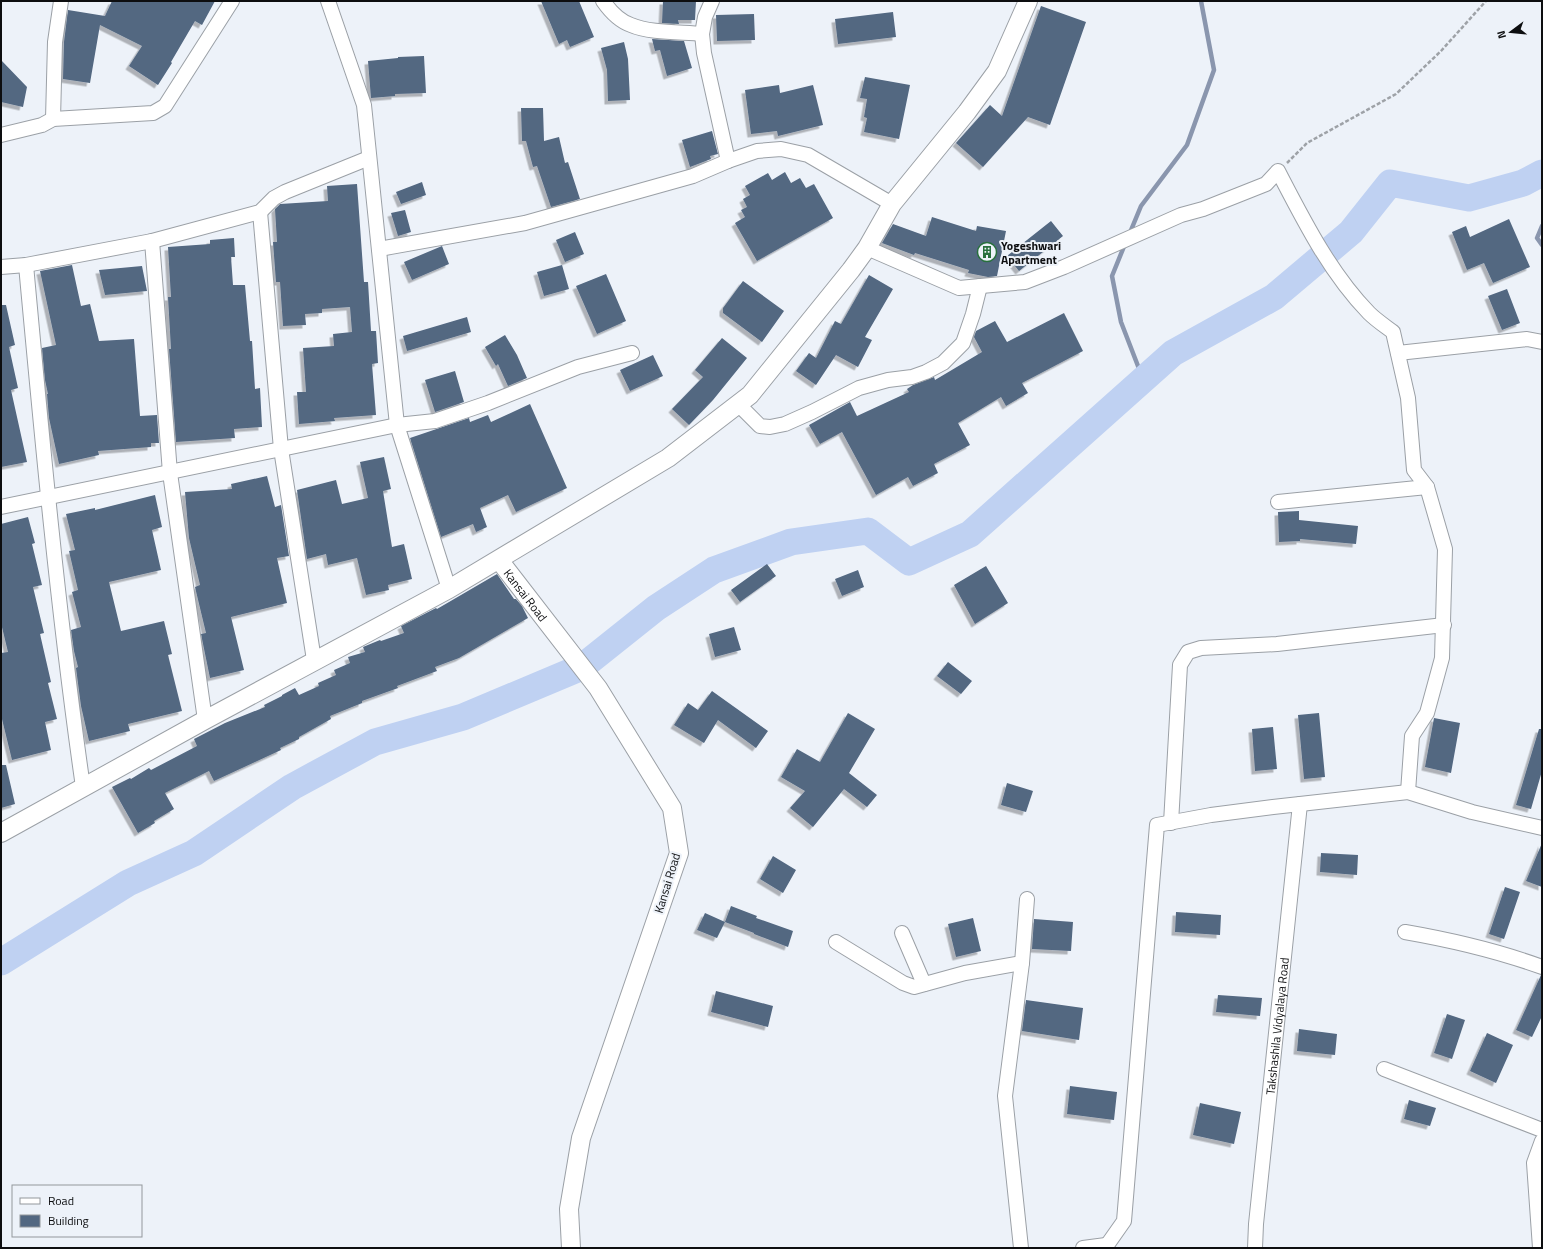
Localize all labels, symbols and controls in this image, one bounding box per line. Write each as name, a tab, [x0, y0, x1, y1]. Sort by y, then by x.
north arrow	[1491, 12, 1531, 52]
text: N	[1493, 29, 1510, 41]
place label: Yogeshwari Apartment	[1001, 236, 1061, 269]
building icon: Yogeshwari Apartment	[976, 241, 998, 263]
street label: Kansai Road	[499, 564, 552, 625]
street label: Kansai Road	[649, 851, 685, 915]
street label: Takshashila Vidyalaya Road	[1260, 956, 1293, 1096]
legend	[12, 1185, 142, 1237]
text: Road	[48, 1191, 74, 1210]
text: Building	[48, 1211, 89, 1230]

